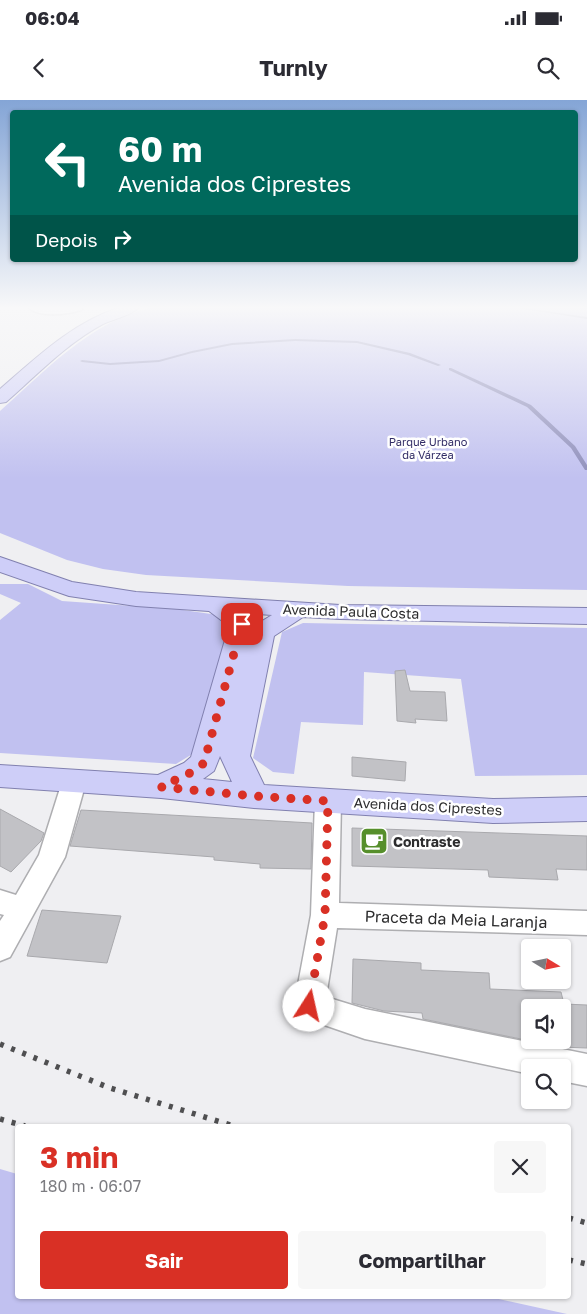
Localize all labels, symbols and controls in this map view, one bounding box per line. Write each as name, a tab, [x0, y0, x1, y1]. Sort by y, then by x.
text: 06:04	[25, 6, 80, 29]
icon: back	[25, 54, 53, 82]
text: Turnly	[259, 54, 328, 81]
icon: search	[534, 54, 562, 82]
text: 60 m	[118, 128, 202, 170]
icon: left	[35, 130, 100, 195]
text: Avenida dos Ciprestes	[118, 170, 351, 197]
icon: right	[108, 225, 136, 253]
text: Depois	[35, 228, 98, 251]
park label: Parque Urbano da Várzea	[389, 435, 468, 461]
street label: Avenida Paula Costa	[282, 600, 420, 622]
pin	[221, 603, 263, 645]
icon: arrive	[228, 610, 256, 638]
street label: Avenida dos Ciprestes	[353, 794, 503, 818]
cafe icon: Contraste	[359, 826, 389, 856]
place label: Contraste	[393, 833, 460, 850]
street label: Praceta da Meia Laranja	[364, 906, 548, 932]
north arrow	[521, 939, 571, 989]
map controls	[521, 939, 571, 1109]
position arrow	[282, 979, 334, 1031]
button: sound	[521, 999, 571, 1049]
button: search	[521, 1059, 571, 1109]
text: 3 min	[40, 1139, 118, 1175]
button: close	[494, 1141, 546, 1193]
text: 180 m · 06:07	[40, 1176, 141, 1196]
button: Sair	[40, 1231, 288, 1289]
button: Compartilhar	[298, 1231, 546, 1289]

